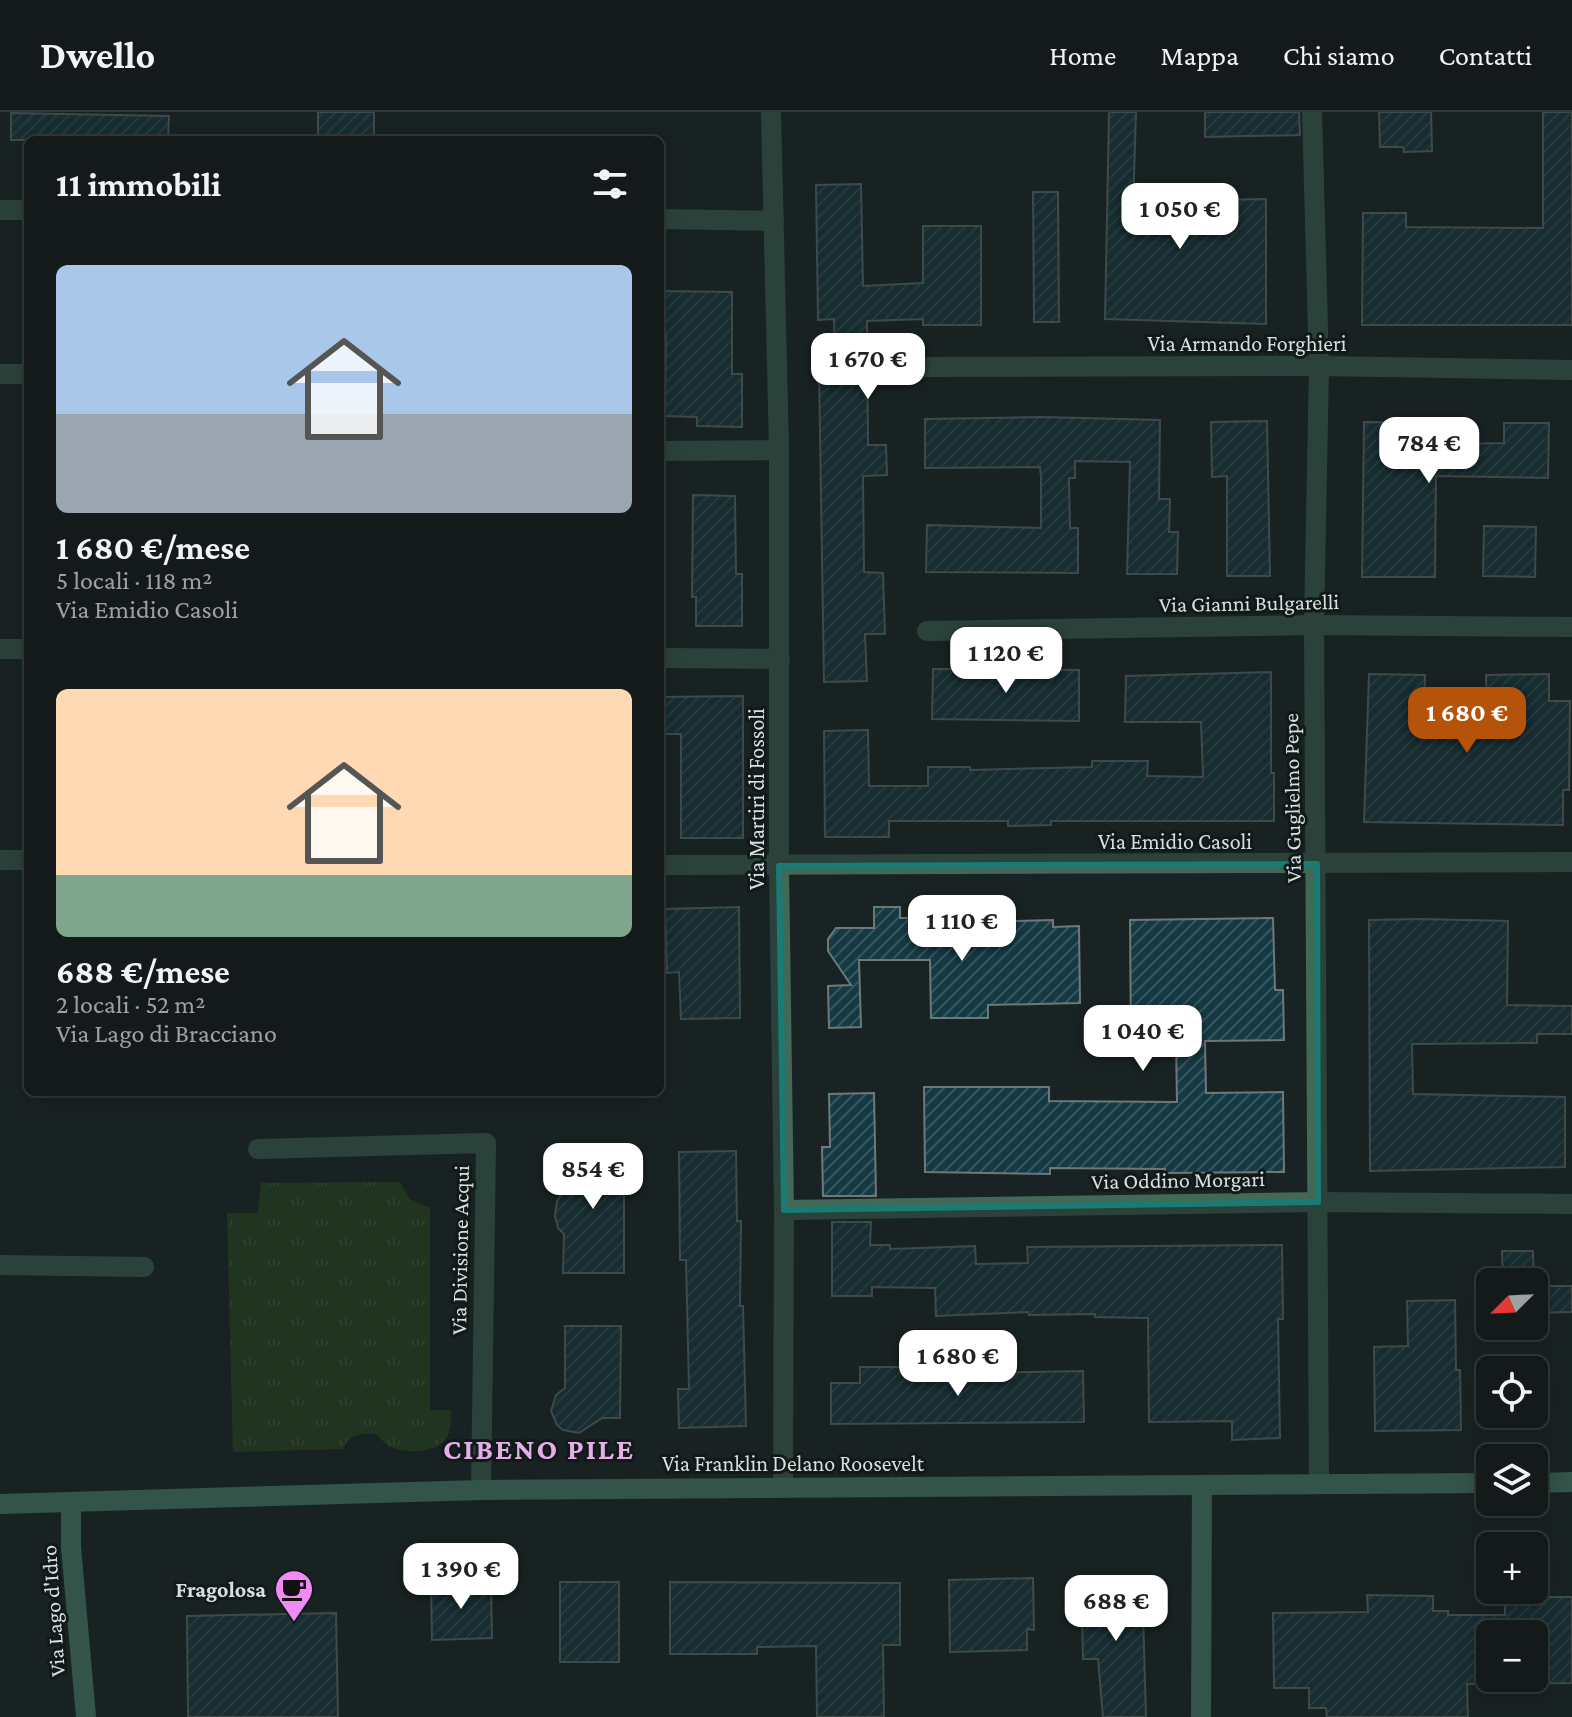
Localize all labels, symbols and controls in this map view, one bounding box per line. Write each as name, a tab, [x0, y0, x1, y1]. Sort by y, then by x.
text: Dwello	[40, 34, 155, 76]
text: Home	[1049, 40, 1116, 71]
text: Mappa	[1160, 40, 1239, 71]
text: Chi siamo	[1283, 40, 1395, 71]
text: Contatti	[1439, 40, 1532, 71]
icon: filters	[588, 162, 632, 206]
text: 11 immobili	[56, 166, 221, 203]
pin: 1 050 €	[1106, 183, 1254, 251]
text: 1 050 €	[1139, 194, 1221, 223]
icon: home	[272, 317, 416, 461]
street label: Via Armando Forghieri	[1147, 331, 1347, 356]
pin: 1 670 €	[794, 333, 942, 401]
text: 1 670 €	[829, 344, 907, 373]
pin: 784 €	[1373, 417, 1485, 485]
text: 784 €	[1397, 428, 1461, 457]
text: 1 680 €/mese	[56, 529, 250, 566]
text: 5 locali · 118 m²	[56, 566, 213, 595]
street label: Via Gianni Bulgarelli	[1159, 589, 1340, 617]
text: Via Emidio Casoli	[56, 595, 238, 624]
pin: 1 120 €	[932, 627, 1080, 695]
text: 1 120 €	[968, 638, 1044, 667]
pin: 1 680 €	[1393, 687, 1541, 755]
text: 1 680 €	[1426, 698, 1508, 727]
street label: Via Martiri di Fossoli	[744, 708, 769, 890]
street label: Via Guglielmo Pepe	[1278, 713, 1306, 883]
icon: home	[272, 741, 416, 885]
street label: Via Emidio Casoli	[1098, 829, 1252, 854]
pin: 1 110 €	[888, 895, 1036, 963]
text: 1 110 €	[926, 906, 998, 935]
text: 688 €/mese	[56, 953, 230, 990]
text: 2 locali · 52 m²	[56, 990, 205, 1019]
pin: 1 040 €	[1069, 1005, 1217, 1073]
text: 1 040 €	[1102, 1016, 1184, 1045]
text: Via Lago di Bracciano	[56, 1019, 277, 1048]
pin: 854 €	[537, 1143, 649, 1211]
text: 854 €	[561, 1154, 625, 1183]
street label: Via Divisione Acqui	[446, 1165, 474, 1335]
street label: Via Oddino Morgari	[1091, 1166, 1265, 1194]
north arrow	[1476, 1268, 1548, 1340]
map controls	[1476, 1268, 1548, 1692]
pin: 1 680 €	[884, 1330, 1032, 1398]
text: 1 680 €	[917, 1341, 999, 1370]
button: locate	[1476, 1356, 1548, 1428]
district label: CIBENO PILE	[443, 1432, 635, 1465]
button: layers	[1476, 1444, 1548, 1516]
street label: Via Franklin Delano Roosevelt	[662, 1451, 925, 1476]
button: +	[1476, 1532, 1548, 1604]
pin: 1 390 €	[387, 1543, 535, 1611]
street label: Via Lago d'Idro	[36, 1544, 70, 1678]
text: 1 390 €	[421, 1554, 501, 1583]
cafe icon: Fragolosa	[273, 1568, 315, 1623]
pin: 688 €	[1060, 1575, 1172, 1643]
place label: Fragolosa	[176, 1577, 266, 1602]
text: 688 €	[1083, 1586, 1149, 1615]
button: −	[1476, 1620, 1548, 1692]

